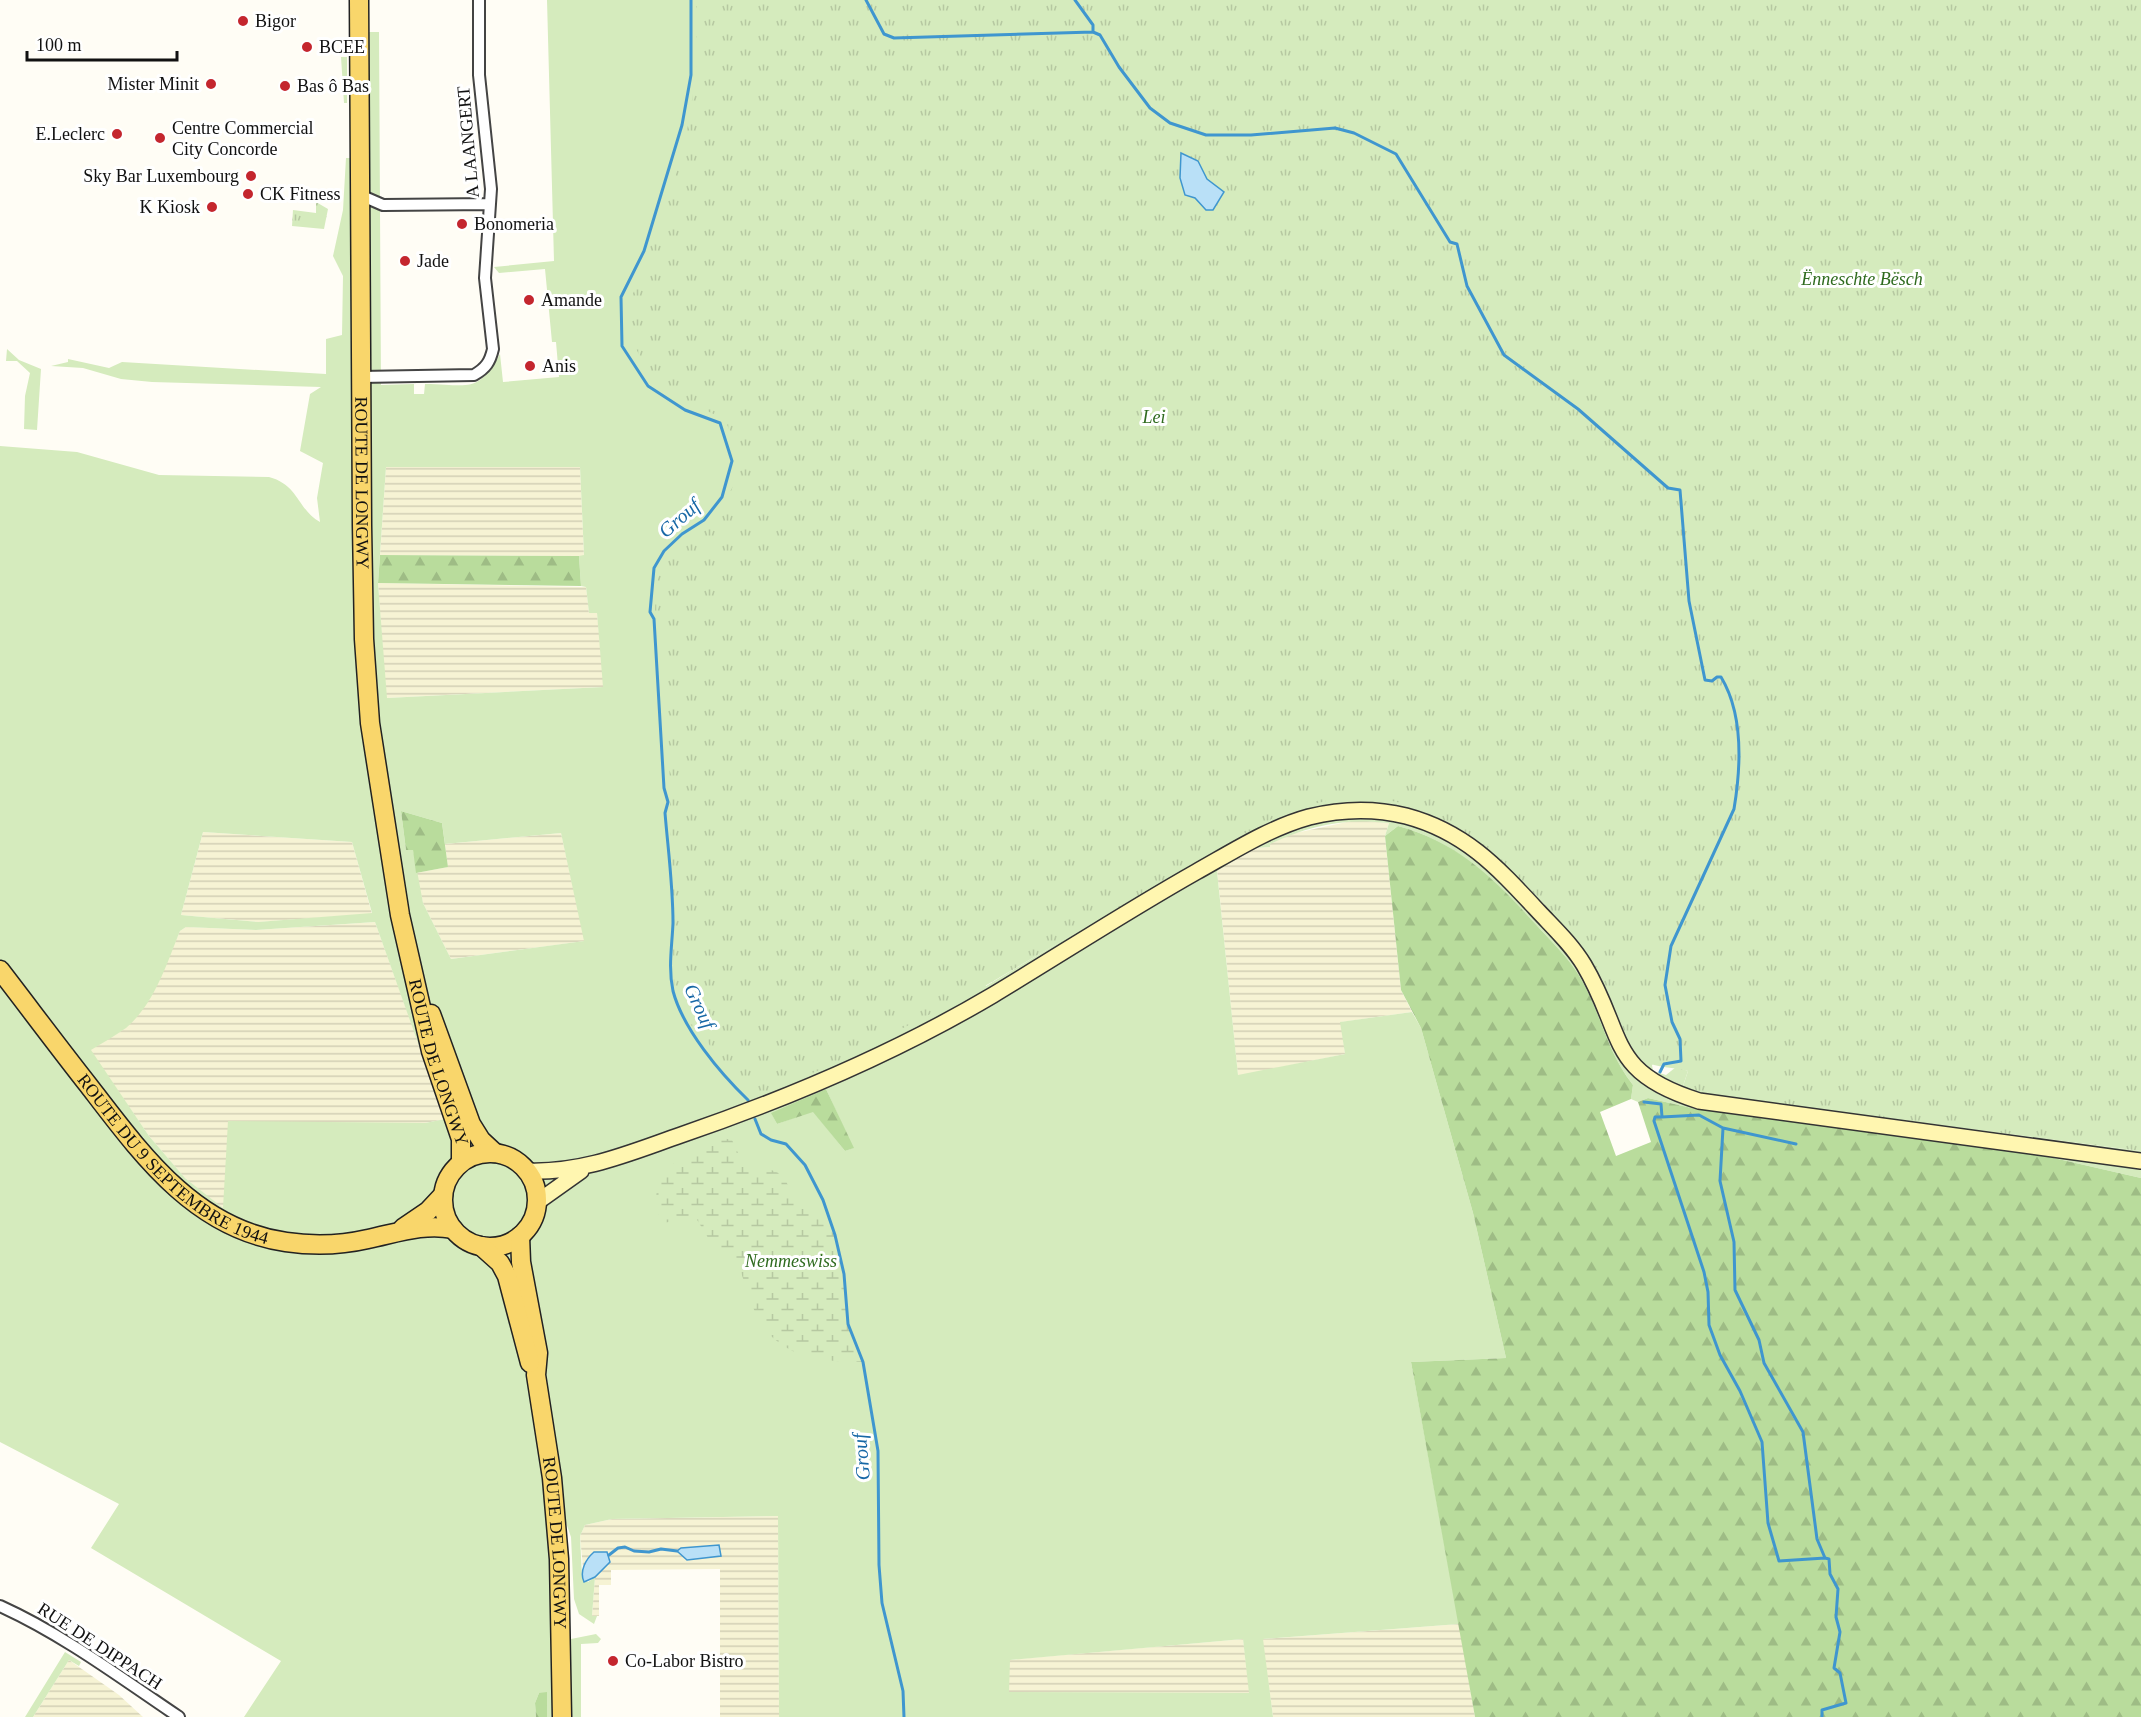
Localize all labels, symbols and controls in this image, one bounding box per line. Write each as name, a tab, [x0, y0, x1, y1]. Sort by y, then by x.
place label: Bigor	[255, 11, 296, 31]
marker: Bigor	[236, 14, 250, 28]
scale bar	[27, 24, 177, 62]
text: 100 m	[36, 35, 82, 55]
place label: BCEE	[319, 37, 365, 57]
marker: BCEE	[300, 40, 314, 54]
place label: Mister Minit	[107, 74, 199, 94]
place label: Bas ô Bas	[297, 76, 369, 96]
marker: Mister Minit	[204, 77, 218, 91]
marker: Bas ô Bas	[278, 79, 292, 93]
street label: A LAANGERT	[453, 85, 483, 199]
place label: Centre Commercial City Concorde	[172, 118, 313, 159]
place label: E.Leclerc	[36, 124, 105, 144]
marker: E.Leclerc	[110, 127, 124, 141]
marker: Centre Commercial City Concorde	[153, 131, 167, 145]
place label: Sky Bar Luxembourg	[83, 166, 239, 186]
marker: Sky Bar Luxembourg	[244, 169, 258, 183]
place label: CK Fitness	[260, 184, 341, 204]
marker: CK Fitness	[241, 187, 255, 201]
place label: K Kiosk	[139, 197, 200, 217]
marker: K Kiosk	[205, 200, 219, 214]
place label: Bonomeria	[474, 214, 554, 234]
marker: Bonomeria	[455, 217, 469, 231]
place label: Jade	[417, 251, 449, 271]
marker: Jade	[398, 254, 412, 268]
park label: Ënneschte Bësch	[1800, 269, 1923, 289]
place label: Amande	[541, 290, 602, 310]
marker: Amande	[522, 293, 536, 307]
place label: Anis	[542, 356, 576, 376]
marker: Anis	[523, 359, 537, 373]
street label: ROUTE DE LONGWY	[351, 396, 373, 570]
park label: Lei	[1141, 407, 1166, 427]
water label: Grouf	[654, 493, 706, 542]
street label: ROUTE DE LONGWY	[405, 977, 473, 1148]
water label: Grouf	[679, 980, 721, 1035]
street label: ROUTE DU 9 SEPTEMBRE 1944	[73, 1070, 271, 1248]
park label: Nemmeswiss	[744, 1251, 837, 1271]
water label: Grouf	[848, 1430, 875, 1481]
street label: ROUTE DE LONGWY	[539, 1455, 570, 1629]
street label: RUE DE DIPPACH	[34, 1598, 166, 1694]
place label: Co-Labor Bistro	[625, 1651, 744, 1671]
marker: Co-Labor Bistro	[606, 1654, 620, 1668]

